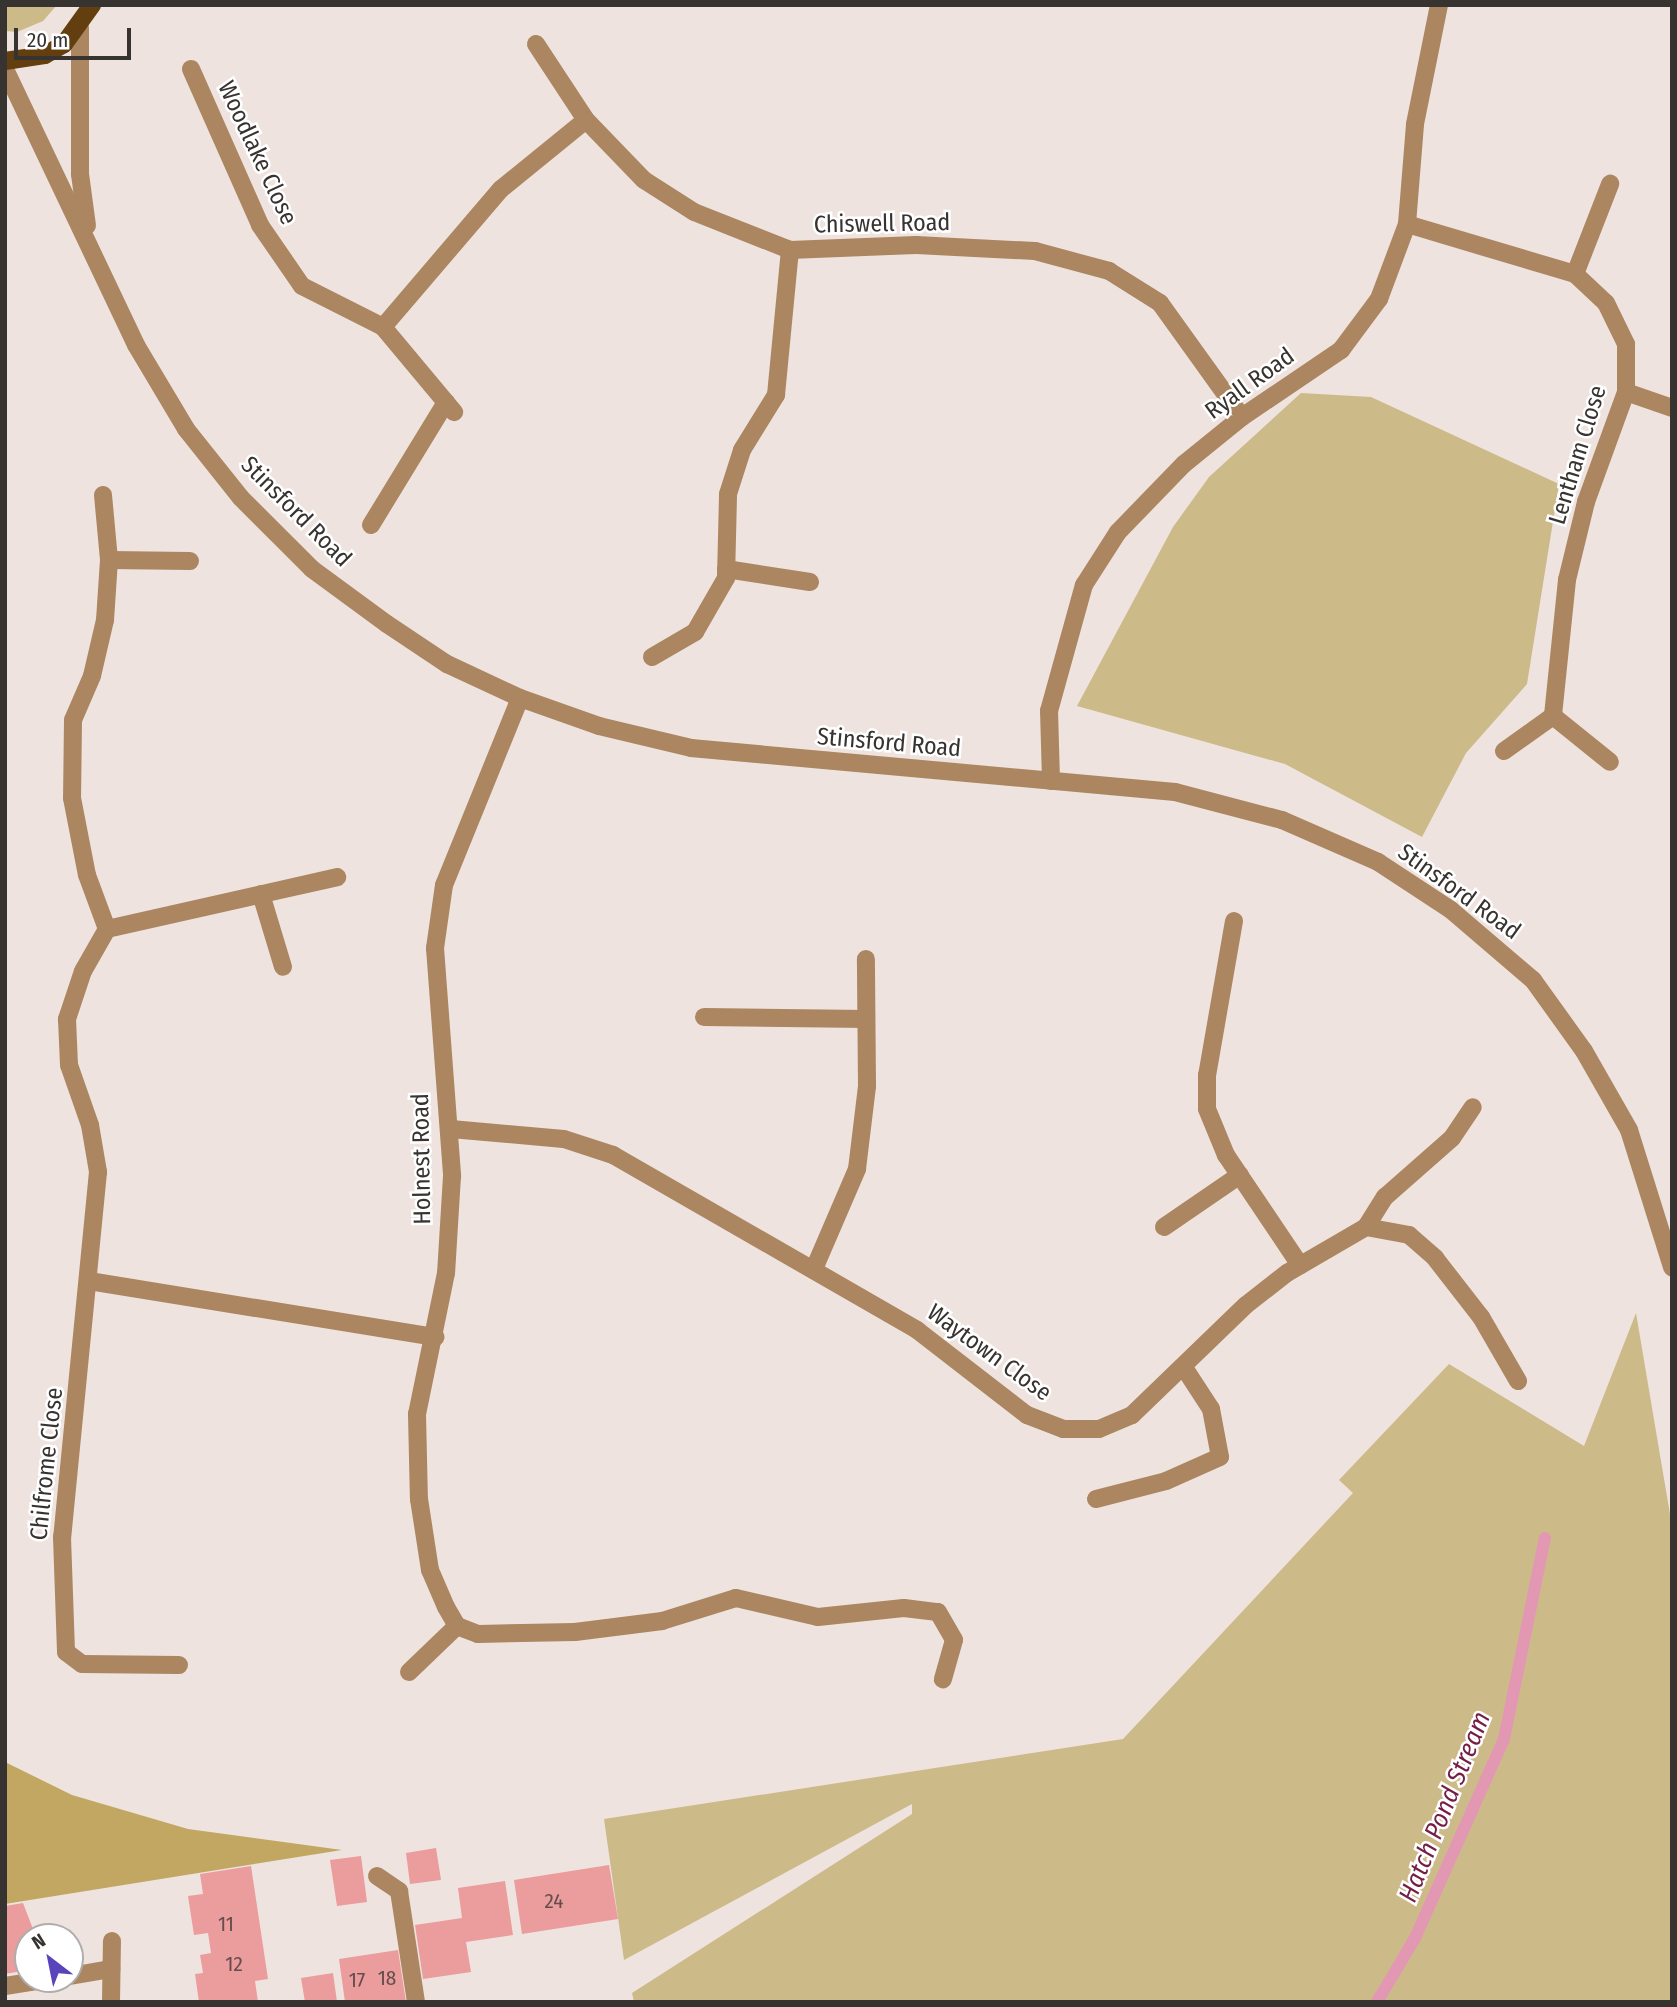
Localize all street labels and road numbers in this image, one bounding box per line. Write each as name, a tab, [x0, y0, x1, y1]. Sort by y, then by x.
street label: Woodlake Close	[211, 77, 303, 229]
street label: Chiswell Road	[814, 208, 950, 240]
street label: Ryall Road	[1200, 342, 1300, 426]
street label: Lentham Close	[1543, 382, 1613, 528]
street label: Stinsford Road	[235, 451, 357, 573]
street label: Stinsford Road	[816, 722, 962, 764]
street label: Stinsford Road	[1392, 838, 1526, 946]
street label: Holnest Road	[406, 1093, 438, 1225]
street label: Waytown Close	[921, 1298, 1057, 1408]
street label: Chilfrome Close	[25, 1386, 69, 1542]

